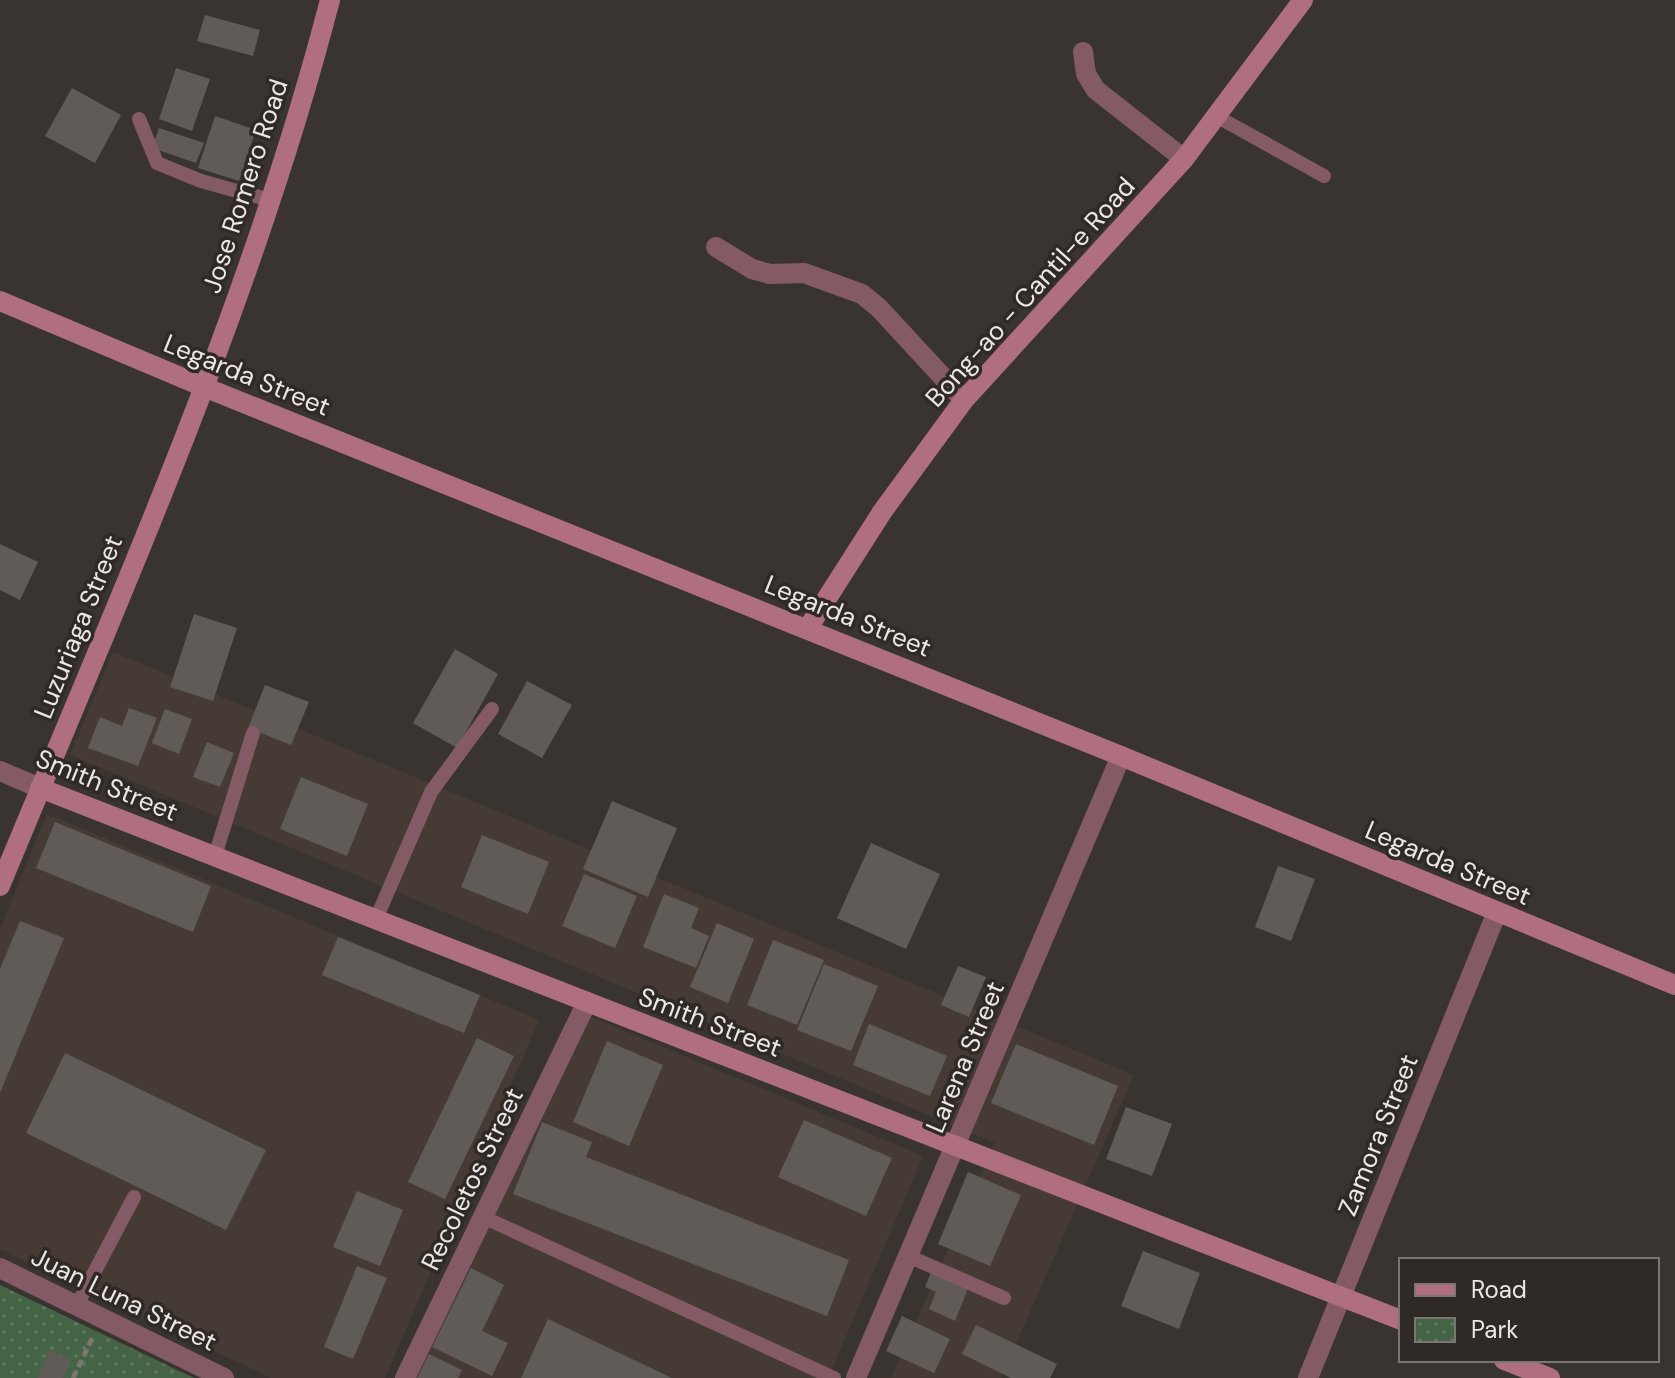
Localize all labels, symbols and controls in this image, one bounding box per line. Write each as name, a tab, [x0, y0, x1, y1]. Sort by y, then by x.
street label: Jose Romero Road	[194, 75, 296, 297]
street label: Bong-ao - Cantil-e Road	[918, 170, 1142, 414]
street label: Legarda Street	[159, 326, 335, 424]
street label: Luzuriaga Street	[26, 530, 130, 724]
street label: Legarda Street	[760, 567, 936, 665]
street label: Smith Street	[31, 741, 183, 829]
street label: Legarda Street	[1360, 813, 1536, 913]
street label: Larena Street	[918, 976, 1012, 1138]
street label: Smith Street	[634, 979, 786, 1065]
street label: Zamora Street	[1330, 1049, 1426, 1221]
street label: Recoletos Street	[413, 1082, 531, 1276]
street label: Juan Luna Street	[26, 1239, 222, 1359]
legend	[1399, 1258, 1659, 1362]
text: Road	[1471, 1274, 1527, 1305]
text: Park	[1471, 1314, 1518, 1345]

